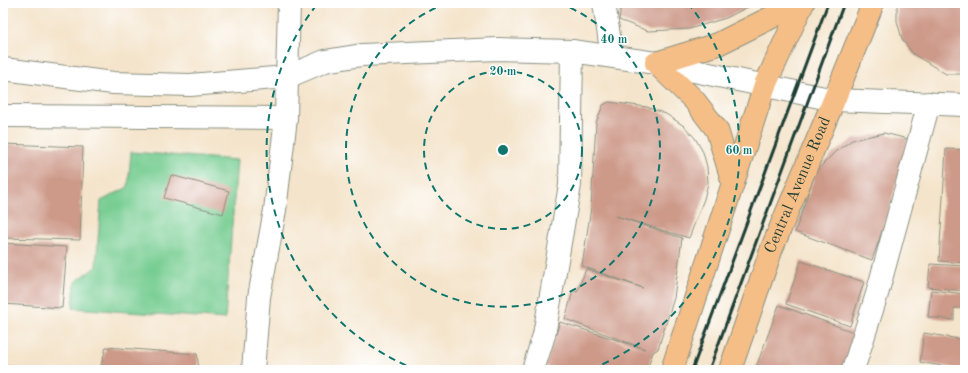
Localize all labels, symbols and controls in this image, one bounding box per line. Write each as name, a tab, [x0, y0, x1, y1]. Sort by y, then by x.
text: 40 m	[601, 34, 628, 46]
text: 20 m	[490, 66, 517, 78]
street label: Central Avenue Road	[763, 115, 834, 256]
centre of rings	[496, 143, 510, 157]
text: 60 m	[726, 145, 753, 157]

